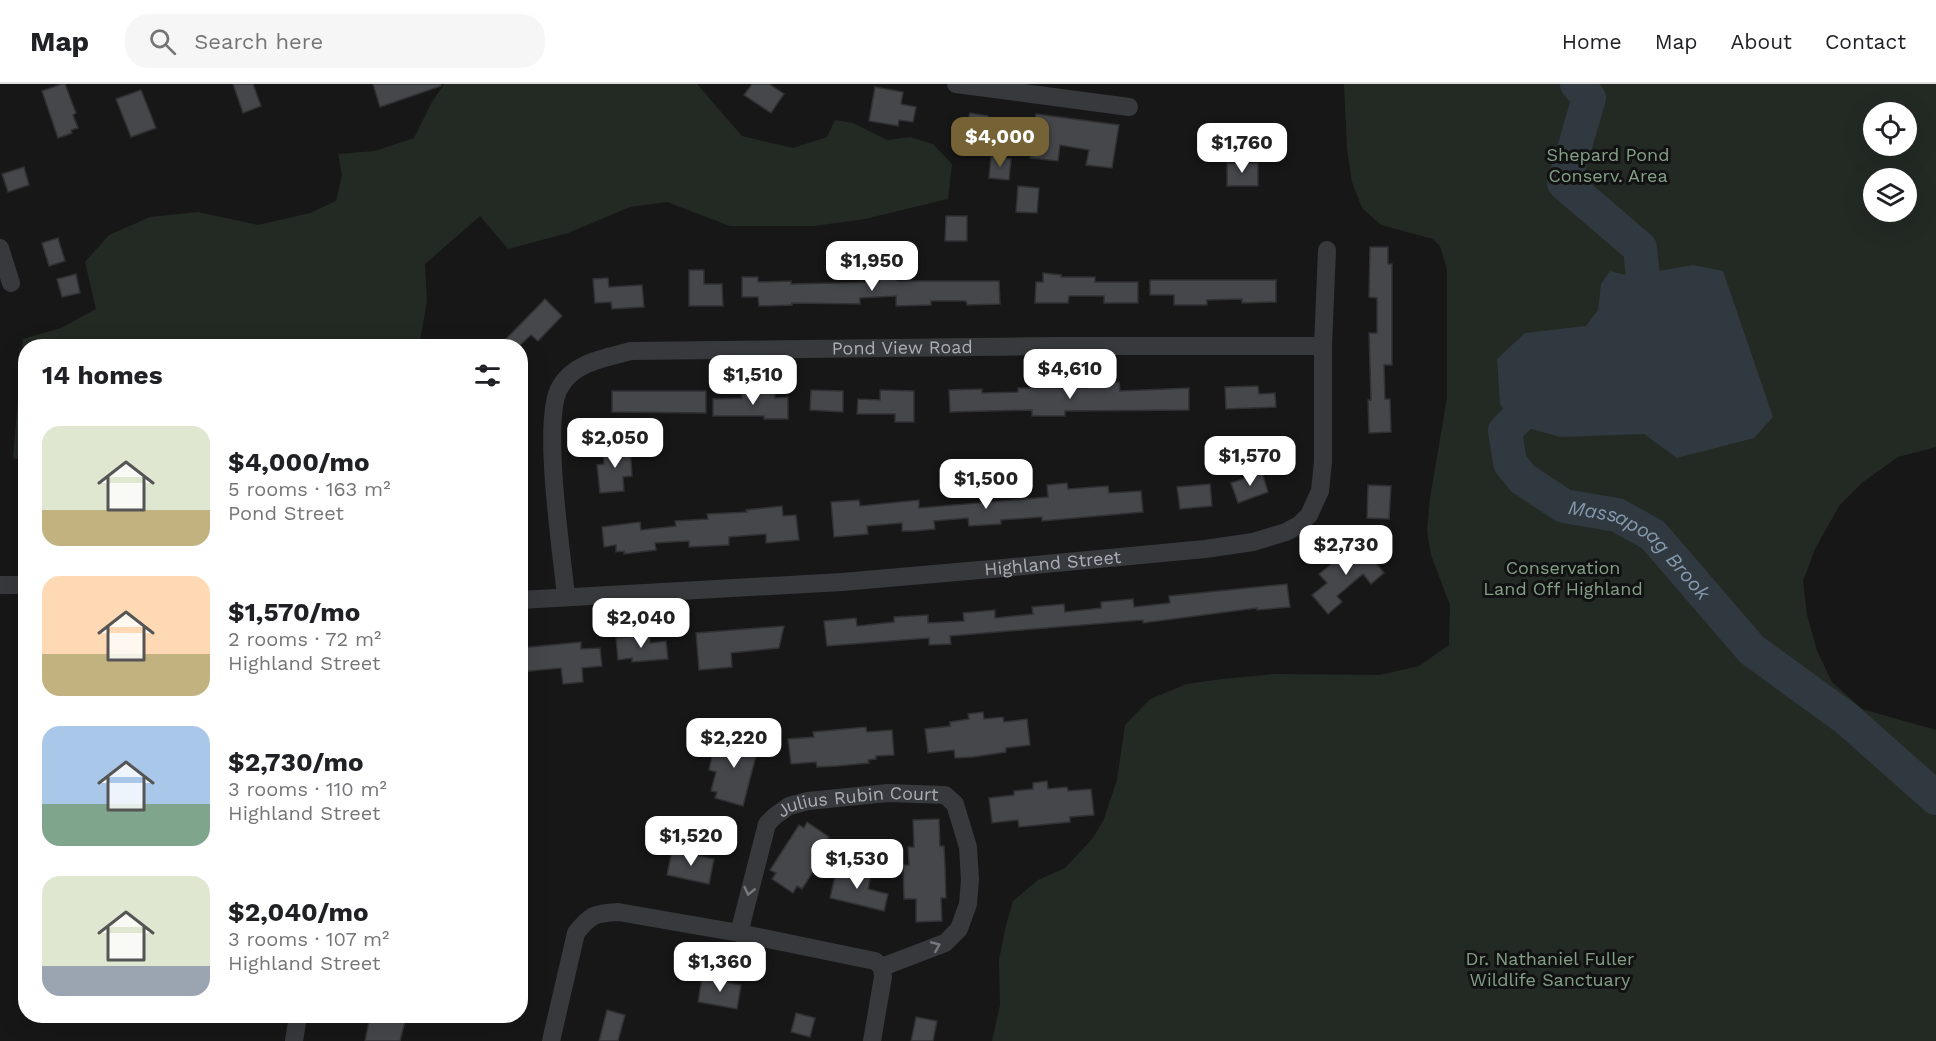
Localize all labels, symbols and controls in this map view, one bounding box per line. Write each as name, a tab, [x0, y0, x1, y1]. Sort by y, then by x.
search box	[125, 14, 545, 68]
text: Map	[30, 25, 89, 58]
icon: search	[146, 25, 179, 58]
text: Search here	[194, 29, 323, 54]
text: Home	[1562, 29, 1622, 54]
text: Map	[1655, 29, 1698, 54]
text: About	[1731, 29, 1792, 54]
text: Contact	[1825, 29, 1906, 54]
map controls	[1863, 102, 1917, 222]
button: locate	[1863, 102, 1917, 156]
pin: $4,000	[951, 117, 1049, 168]
pin: $1,760	[1193, 123, 1291, 174]
text: $4,000	[965, 124, 1035, 148]
text: $1,760	[1211, 130, 1273, 154]
park label: Shepard Pond Conserv. Area	[1546, 144, 1670, 186]
button: layers	[1863, 168, 1917, 222]
pin: $1,950	[823, 241, 921, 292]
text: $1,950	[840, 248, 904, 272]
street label: Pond View Road	[832, 336, 973, 359]
pin: $4,610	[1021, 349, 1119, 400]
pin: $1,510	[704, 355, 802, 406]
text: $4,610	[1038, 356, 1102, 380]
icon: filters	[471, 359, 504, 392]
text: 14 homes	[42, 360, 163, 390]
text: $1,510	[723, 362, 783, 386]
pin: $2,050	[566, 418, 664, 469]
text: $2,050	[581, 425, 649, 449]
pin: $1,570	[1201, 436, 1299, 487]
text: $1,570	[1219, 443, 1281, 467]
text: $4,000/mo	[228, 447, 370, 477]
icon: home	[90, 450, 162, 522]
pin: $1,500	[937, 459, 1035, 510]
text: $1,500	[954, 466, 1018, 490]
text: 5 rooms · 163 m²	[228, 477, 390, 501]
water label: Massapoag Brook	[1566, 495, 1716, 606]
text: Pond Street	[228, 501, 344, 525]
pin: $2,730	[1297, 525, 1395, 576]
text: $2,730	[1313, 532, 1379, 556]
street label: Highland Street	[983, 546, 1122, 580]
park label: Conservation Land Off Highland	[1483, 557, 1643, 599]
text: $1,570/mo	[228, 597, 360, 627]
pin: $2,040	[592, 598, 690, 649]
icon: home	[90, 600, 162, 672]
text: $2,040	[606, 605, 676, 629]
text: 2 rooms · 72 m²	[228, 627, 381, 651]
text: Highland Street	[228, 651, 380, 675]
pin: $2,220	[685, 718, 783, 769]
text: $2,220	[700, 725, 768, 749]
text: $2,730/mo	[228, 747, 363, 777]
icon: home	[90, 750, 162, 822]
text: 3 rooms · 110 m²	[228, 777, 387, 801]
street label: Julius Rubin Court	[772, 782, 939, 821]
text: Highland Street	[228, 801, 380, 825]
pin: $1,520	[642, 816, 740, 867]
text: $1,520	[659, 823, 723, 847]
pin: $1,530	[808, 839, 906, 890]
text: $1,530	[825, 846, 889, 870]
one-way arrow	[744, 885, 757, 895]
text: $2,040/mo	[228, 897, 368, 927]
icon: home	[90, 900, 162, 972]
text: 3 rooms · 107 m²	[228, 927, 389, 951]
one-way arrow	[930, 941, 941, 953]
pin: $1,360	[671, 942, 769, 993]
park label: Dr. Nathaniel Fuller Wildlife Sanctuary	[1466, 948, 1634, 990]
text: $1,360	[688, 949, 752, 973]
text: Highland Street	[228, 951, 380, 975]

